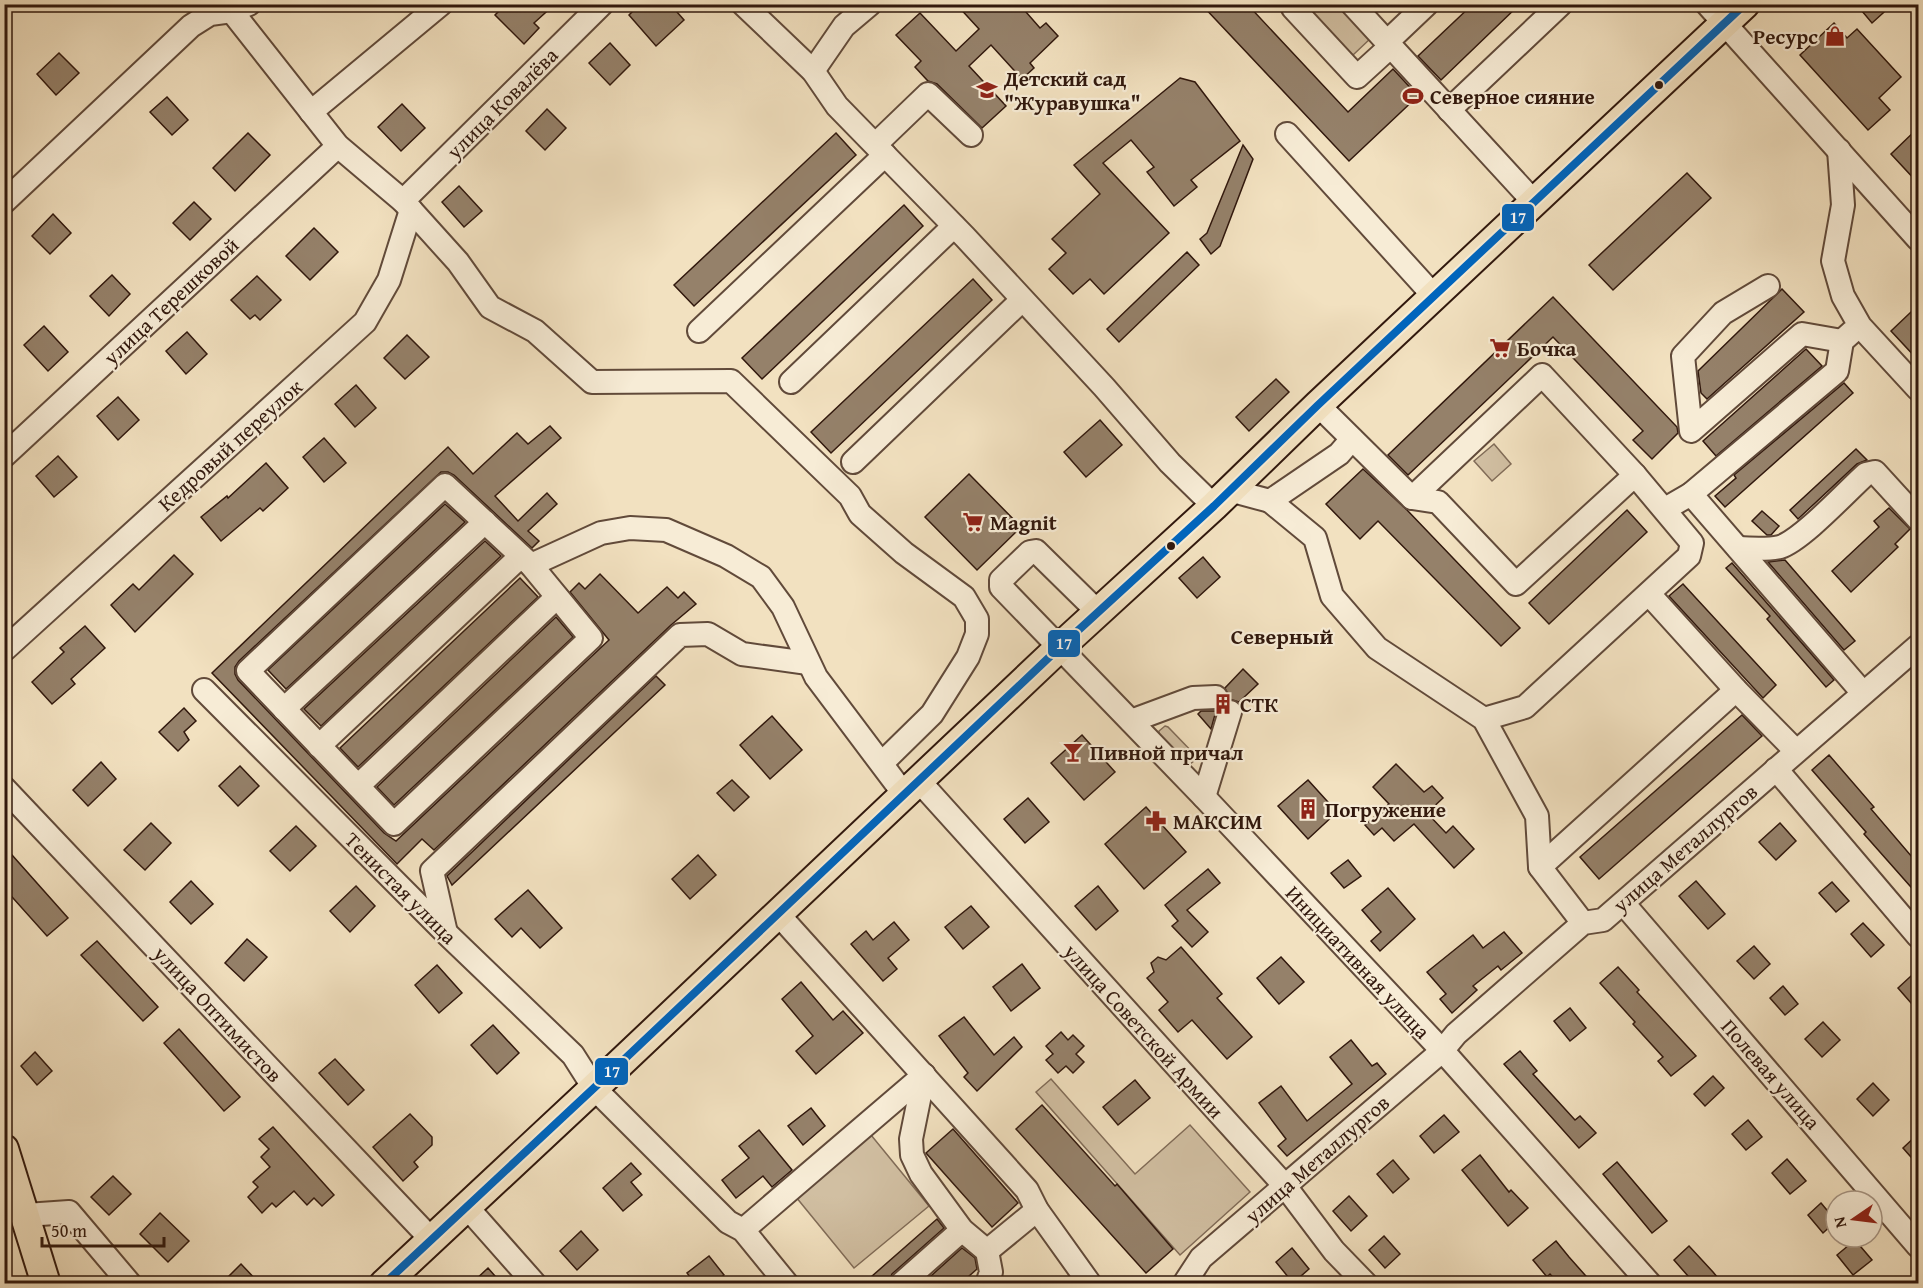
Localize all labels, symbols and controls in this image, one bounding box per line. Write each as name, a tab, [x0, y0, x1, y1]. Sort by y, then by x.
place label: Ресурс	[1753, 21, 1818, 52]
shop icon: Ресурс	[1823, 24, 1847, 48]
street label: улица Ковалёва	[438, 40, 565, 167]
place label: Детский сад "Журавушка"	[1003, 63, 1141, 118]
school or university icon: Детский сад "Журавушка"	[975, 78, 999, 102]
unlabelled marker	[1653, 79, 1665, 91]
place label: Северное сияние	[1430, 81, 1595, 112]
sports icon: Северное сияние	[1401, 84, 1425, 108]
line badge: 17	[1501, 203, 1535, 232]
text: 17	[1510, 205, 1526, 229]
street label: улица Терешковой	[96, 230, 246, 373]
place label: Бочка	[1517, 333, 1577, 364]
supermarket icon: Бочка	[1488, 336, 1512, 360]
street label: Кедровый переулок	[151, 372, 309, 518]
place label: Magnit	[990, 507, 1057, 538]
supermarket icon: Magnit	[961, 510, 985, 534]
unlabelled marker	[1165, 540, 1177, 552]
district label: Северный	[1231, 620, 1333, 652]
line badge: 17	[1047, 629, 1081, 658]
text: 17	[1056, 631, 1072, 655]
place label: СТК	[1240, 689, 1278, 720]
building icon: СТК	[1211, 692, 1235, 716]
place label: Пивной причал	[1090, 737, 1243, 768]
bar icon: Пивной причал	[1061, 740, 1085, 764]
street label: улица Металлургов	[1605, 776, 1764, 920]
place label: Погружение	[1325, 794, 1446, 825]
building icon: Погружение	[1296, 797, 1320, 821]
place label: МАКСИМ	[1173, 806, 1262, 837]
pharmacy icon: МАКСИМ	[1144, 809, 1168, 833]
street label: Тенистая улица	[338, 825, 464, 951]
street label: Инициативная улица	[1278, 878, 1438, 1046]
street label: улица Советской Армии	[1056, 936, 1231, 1125]
street label: улица Оптимистов	[146, 938, 290, 1089]
street label: Полевая улица	[1714, 1012, 1828, 1136]
line badge: 17	[594, 1057, 629, 1086]
text: 17	[604, 1059, 620, 1083]
street label: улица Металлургов	[1237, 1087, 1396, 1231]
north arrow	[1824, 1189, 1884, 1249]
scale bar	[42, 1210, 164, 1248]
text: N	[1826, 1214, 1852, 1231]
text: 50 m	[51, 1217, 87, 1244]

